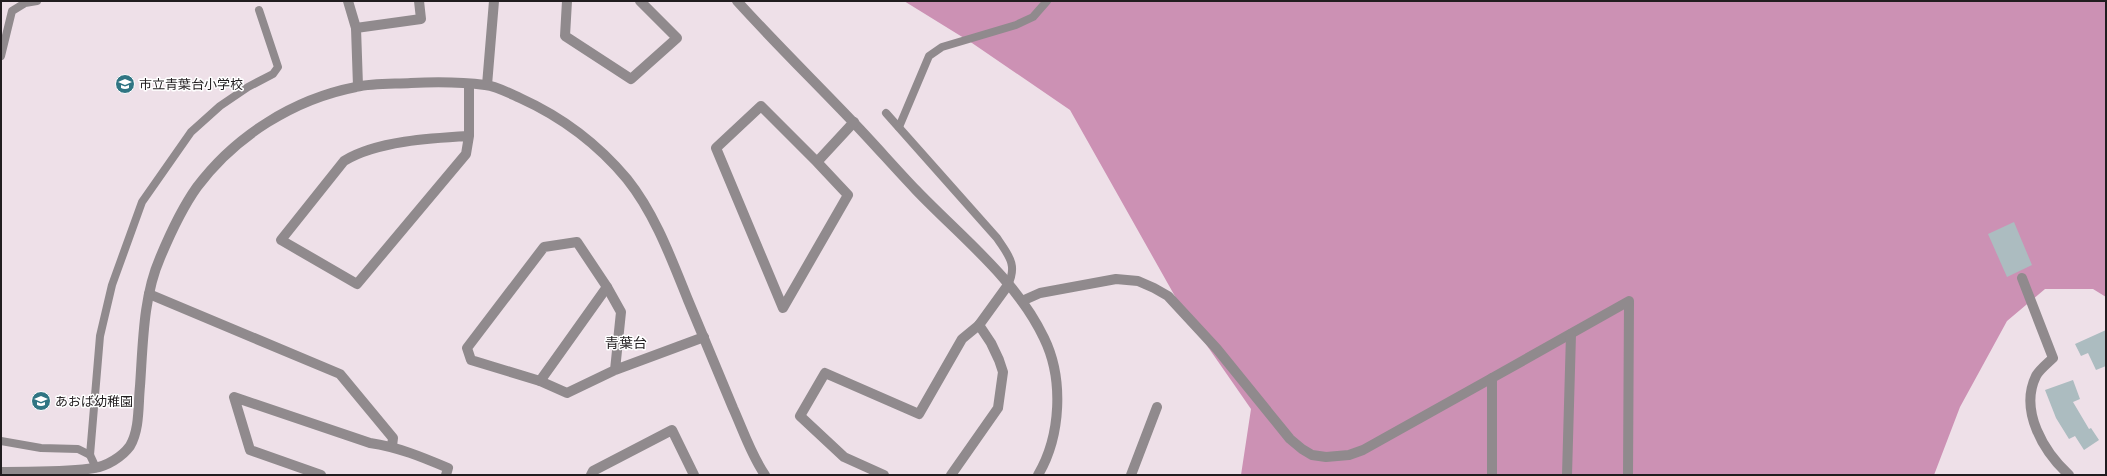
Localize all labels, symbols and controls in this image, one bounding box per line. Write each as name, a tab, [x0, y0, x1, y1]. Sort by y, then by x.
school or university icon: 市立青葉台小学校	[114, 73, 136, 95]
place label: 市立青葉台小学校	[139, 77, 243, 92]
district label: 青葉台	[605, 335, 647, 351]
school or university icon: あおば幼稚園	[30, 390, 52, 412]
place label: あおば幼稚園	[55, 394, 133, 409]

